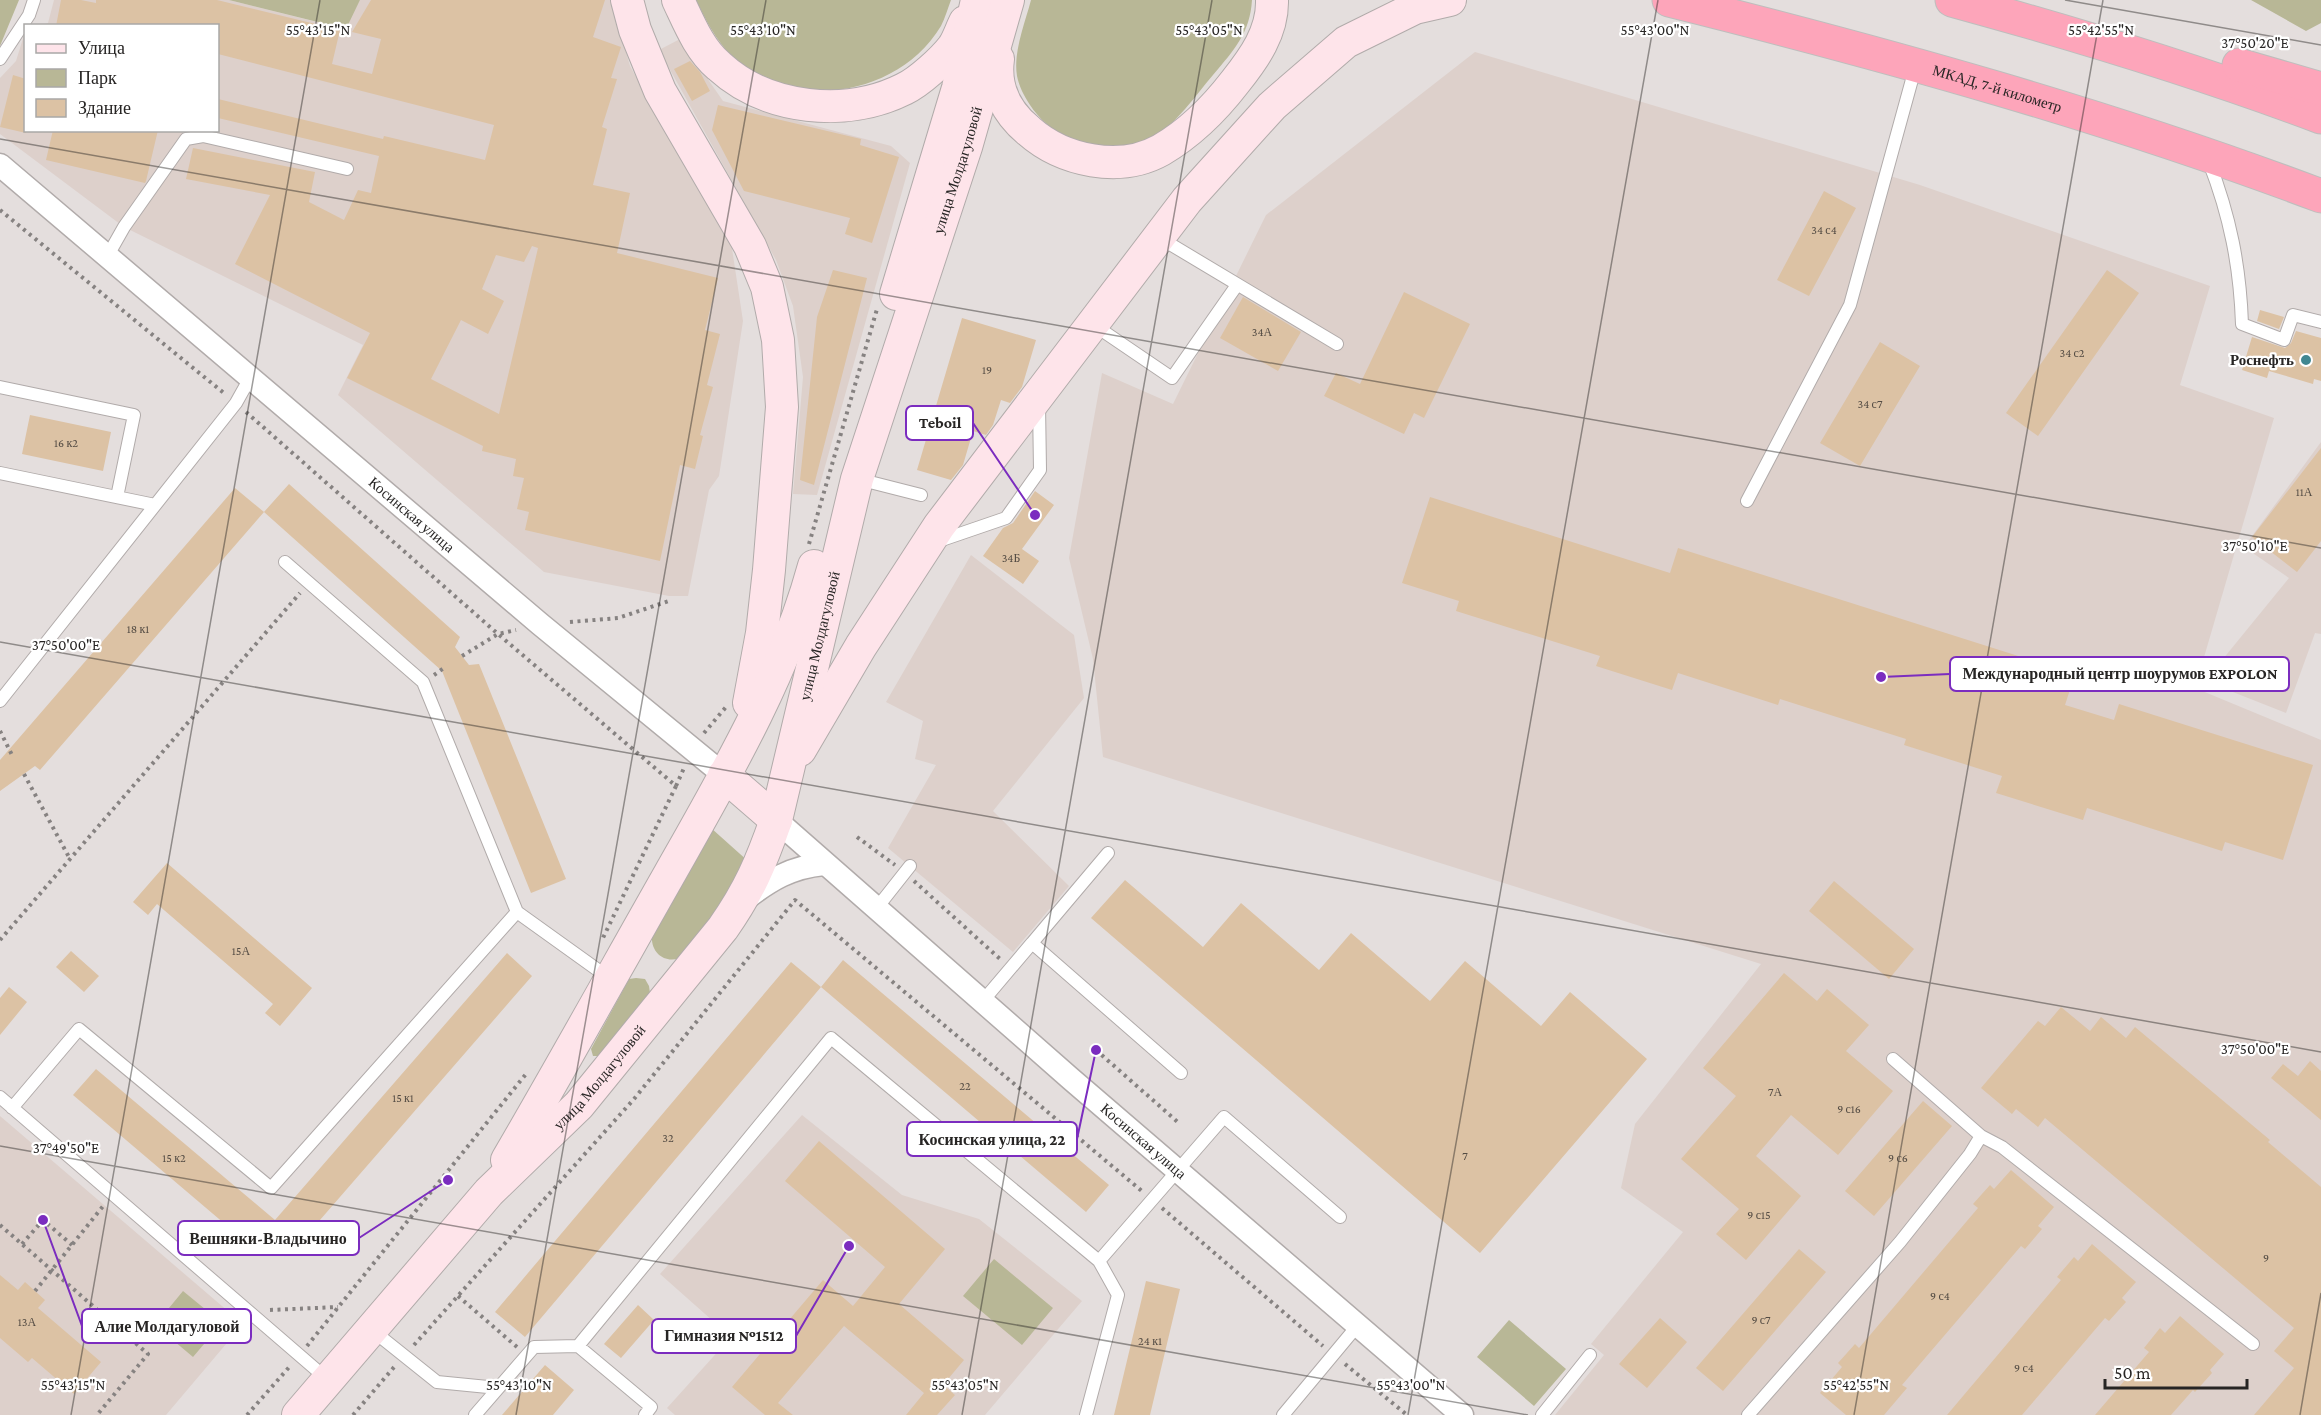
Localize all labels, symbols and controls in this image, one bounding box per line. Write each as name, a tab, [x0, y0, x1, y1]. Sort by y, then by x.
text: 55°43'15"N	[286, 22, 350, 38]
text: 55°43'10"N	[730, 22, 796, 38]
text: 55°43'05"N	[1175, 22, 1243, 38]
text: 55°43'00"N	[1621, 22, 1690, 38]
text: 55°42'55"N	[2068, 22, 2134, 38]
legend	[24, 24, 219, 132]
text: 37°50'20"E	[2221, 35, 2289, 51]
text: Улица	[78, 38, 125, 58]
street label: МКАД, 7-й километр	[1931, 62, 2064, 115]
text: Парк	[78, 68, 117, 88]
text: Здание	[78, 98, 131, 118]
street label: улица Молдагуловой	[930, 105, 985, 236]
house number: 34 с4	[1811, 223, 1837, 237]
house number: 34А	[1252, 325, 1273, 339]
house number: 34 с2	[2059, 346, 2085, 360]
place label: Роснефть	[2230, 352, 2294, 368]
marker: Роснефть	[2299, 353, 2313, 367]
house number: 19	[982, 363, 992, 377]
house number: 34 с7	[1858, 397, 1883, 411]
callout: Teboil	[906, 406, 973, 440]
text: Teboil	[919, 414, 962, 431]
house number: 16 к2	[54, 436, 78, 450]
street label: Косинская улица	[365, 474, 458, 556]
house number: 11А	[2296, 485, 2313, 499]
text: 37°50'10"E	[2222, 538, 2288, 554]
house number: 34Б	[1002, 551, 1020, 565]
street label: улица Молдагуловой	[797, 570, 843, 702]
house number: 18 к1	[127, 622, 149, 636]
text: 37°50'00"E	[32, 637, 100, 653]
callout: Международный центр шоурумов EXPOLON	[1950, 657, 2289, 691]
text: Международный центр шоурумов EXPOLON	[1962, 665, 2278, 683]
house number: 15А	[232, 944, 250, 958]
street label: улица Молдагуловой	[550, 1022, 649, 1133]
text: 37°50'00"E	[2221, 1041, 2289, 1057]
house number: 22	[959, 1079, 971, 1093]
house number: 7А	[1768, 1085, 1782, 1099]
house number: 15 к1	[392, 1091, 414, 1105]
street label: Косинская улица	[1098, 1100, 1189, 1182]
house number: 9 с16	[1837, 1102, 1861, 1116]
callout: Косинская улица, 22	[907, 1122, 1077, 1156]
house number: 32	[662, 1131, 674, 1145]
text: Косинская улица, 22	[919, 1131, 1065, 1149]
text: 37°49'50"E	[33, 1140, 99, 1156]
house number: 7	[1462, 1149, 1468, 1163]
house number: 15 к2	[162, 1151, 186, 1165]
house number: 9 с6	[1888, 1151, 1908, 1165]
house number: 9 с15	[1747, 1208, 1771, 1222]
callout: Вешняки-Владычино	[178, 1221, 359, 1255]
text: Вешняки-Владычино	[189, 1230, 347, 1247]
house number: 9	[2263, 1251, 2269, 1265]
house number: 9 с4	[1930, 1289, 1950, 1303]
callout: Алие Молдагуловой	[82, 1309, 251, 1343]
house number: 9 с7	[1751, 1313, 1771, 1327]
house number: 13А	[18, 1315, 37, 1329]
text: Алие Молдагуловой	[95, 1318, 239, 1336]
callout: Гимназия №1512	[652, 1319, 796, 1353]
text: Гимназия №1512	[664, 1327, 784, 1344]
house number: 24 к1	[1138, 1334, 1162, 1348]
scale bar	[2105, 1352, 2248, 1390]
house number: 9 с4	[2014, 1361, 2034, 1375]
text: 50 m	[2114, 1363, 2151, 1383]
text: 55°43'15"N	[41, 1377, 105, 1393]
text: 55°43'10"N	[486, 1377, 552, 1393]
text: 55°43'05"N	[931, 1377, 999, 1393]
text: 55°43'00"N	[1377, 1377, 1446, 1393]
text: 55°42'55"N	[1823, 1377, 1889, 1393]

